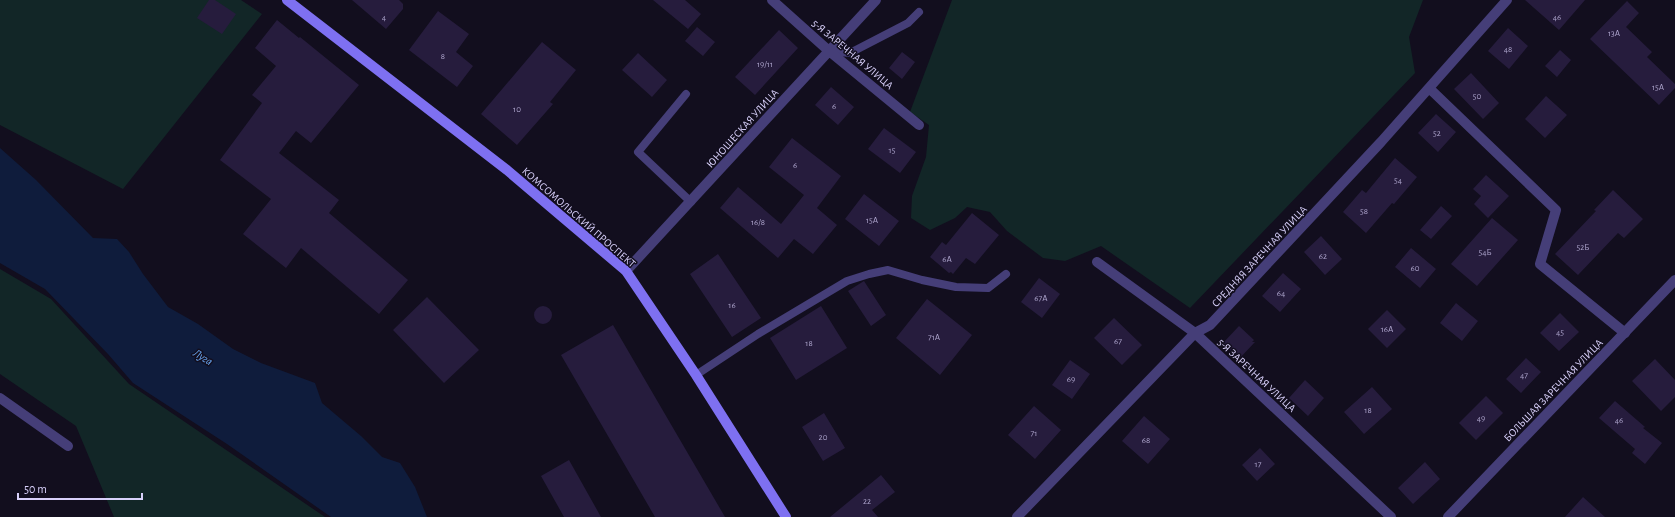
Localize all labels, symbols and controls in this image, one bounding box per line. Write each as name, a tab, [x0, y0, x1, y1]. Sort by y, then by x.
house number: 4	[382, 13, 387, 22]
house number: 46	[1553, 13, 1561, 22]
street label: 5-Я ЗАРЕЧНАЯ УЛИЦА	[810, 17, 896, 92]
house number: 13А	[1608, 29, 1621, 38]
house number: 48	[1504, 45, 1512, 54]
house number: 8	[441, 52, 445, 61]
house number: 19/11	[757, 60, 773, 69]
house number: 15А	[1652, 83, 1665, 92]
street label: ЮНОШЕСКАЯ УЛИЦА	[704, 86, 781, 170]
house number: 50	[1473, 92, 1482, 101]
house number: 6	[832, 102, 836, 111]
house number: 10	[513, 105, 521, 114]
house number: 52	[1433, 129, 1441, 138]
house number: 15	[889, 146, 896, 155]
house number: 6	[793, 161, 797, 170]
street label: КОМСОМОЛЬСКИЙ ПРОСПЕКТ	[520, 165, 638, 270]
house number: 54	[1394, 176, 1403, 185]
street label: СРЕДНЯЯ ЗАРЕЧНАЯ УЛИЦА	[1210, 203, 1309, 309]
house number: 58	[1360, 207, 1368, 216]
house number: 15А	[866, 216, 879, 225]
house number: 16/8	[751, 218, 765, 227]
house number: 52Б	[1576, 243, 1590, 252]
house number: 54Б	[1478, 248, 1492, 257]
house number: 62	[1319, 252, 1327, 261]
house number: 6А	[942, 255, 952, 264]
house number: 60	[1411, 264, 1420, 273]
house number: 64	[1277, 289, 1286, 298]
house number: 67А	[1034, 294, 1048, 303]
house number: 16	[728, 301, 736, 310]
house number: 16А	[1381, 325, 1394, 334]
house number: 45	[1556, 328, 1564, 337]
house number: 71А	[928, 333, 941, 342]
house number: 67	[1114, 337, 1122, 346]
street label: 5-Я ЗАРЕЧНАЯ УЛИЦА	[1216, 337, 1298, 415]
street label: БОЛЬШАЯ ЗАРЕЧНАЯ УЛИЦА	[1502, 337, 1605, 444]
house number: 18	[805, 339, 813, 348]
water label: Луга	[190, 346, 215, 368]
house number: 47	[1520, 371, 1528, 380]
house number: 69	[1067, 375, 1075, 384]
house number: 18	[1364, 406, 1372, 415]
house number: 49	[1477, 414, 1485, 423]
house number: 46	[1615, 416, 1623, 425]
house number: 71	[1031, 429, 1037, 438]
house number: 20	[819, 433, 828, 442]
house number: 68	[1142, 436, 1150, 445]
house number: 17	[1255, 460, 1262, 469]
scale bar	[18, 475, 142, 501]
text: 50 m	[24, 483, 47, 495]
house number: 22	[863, 497, 871, 506]

